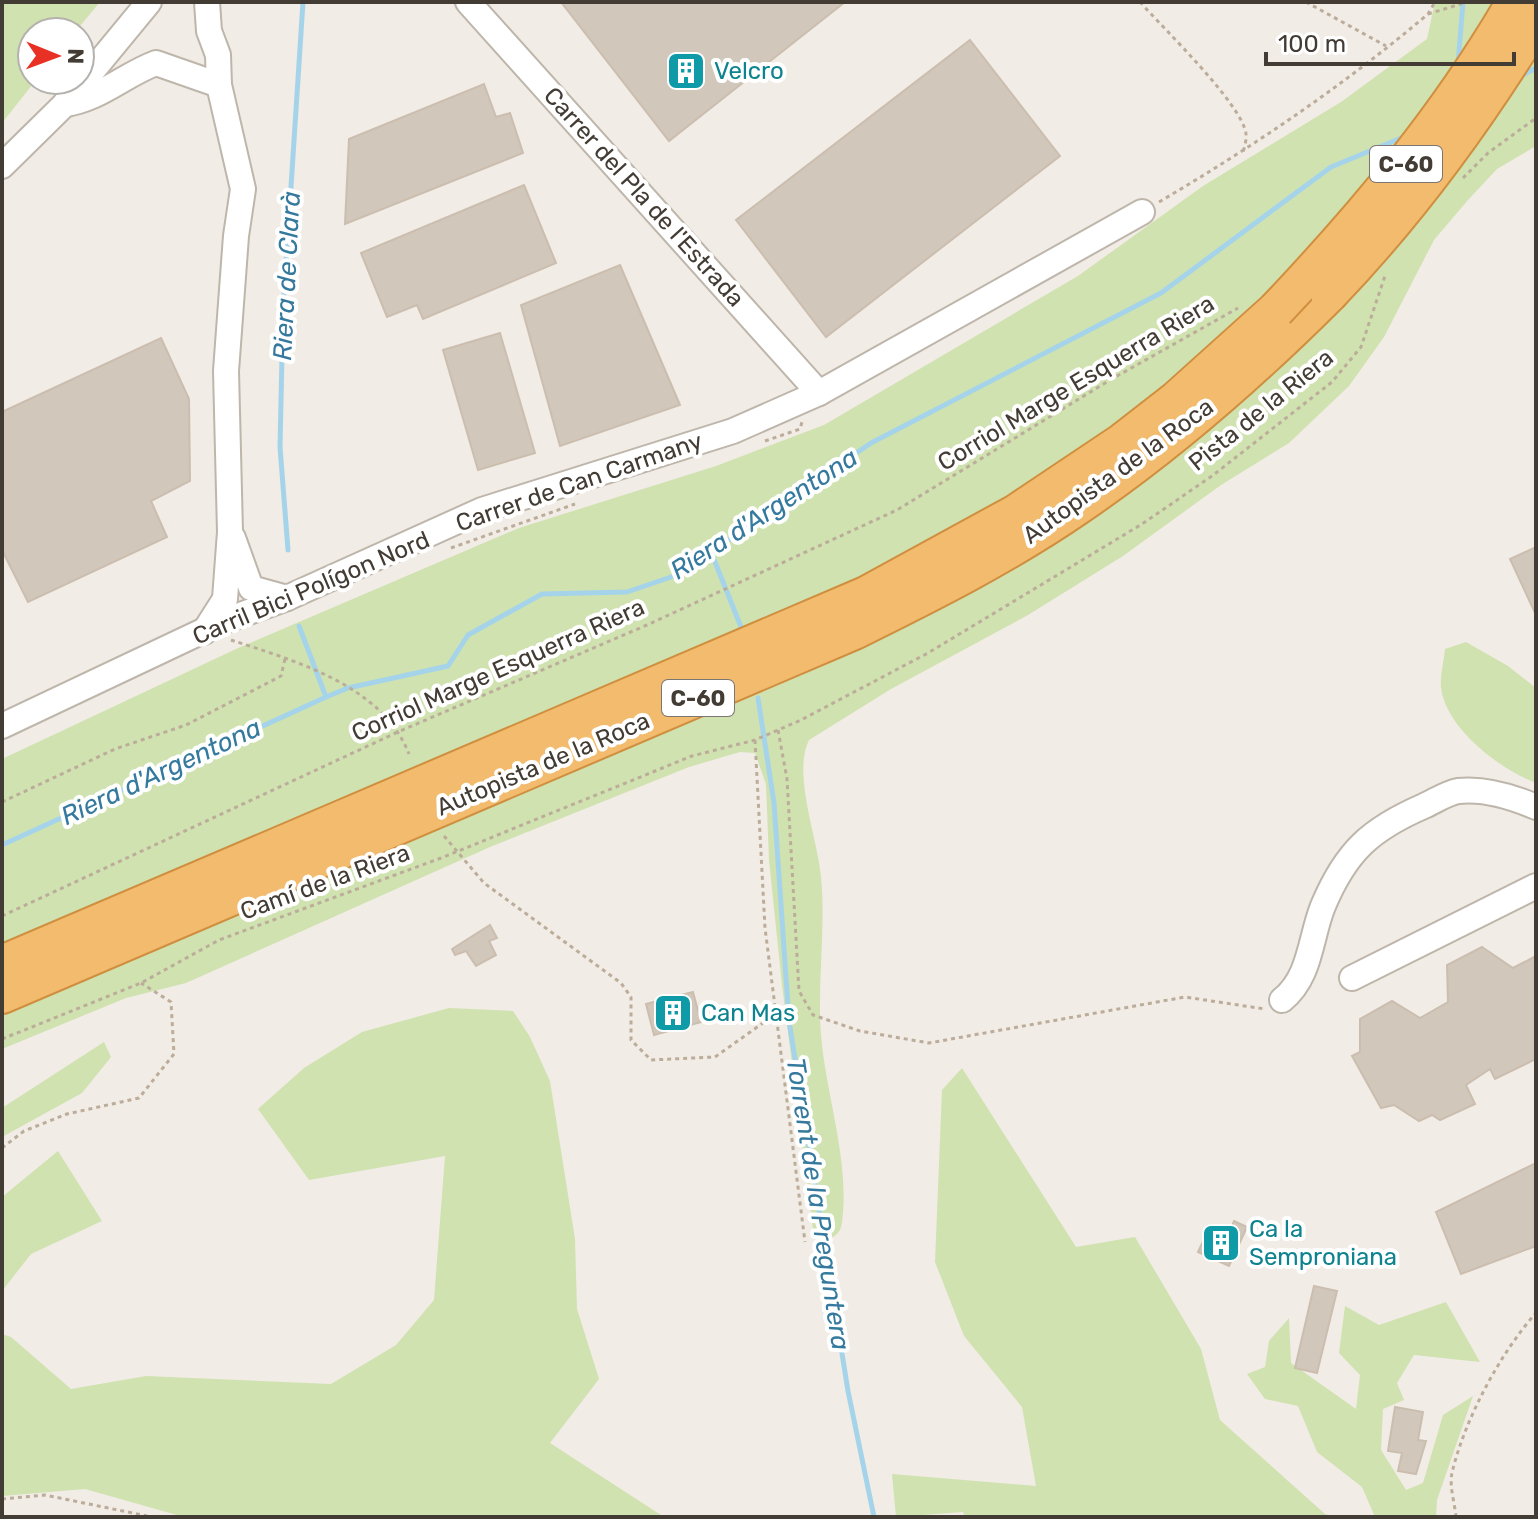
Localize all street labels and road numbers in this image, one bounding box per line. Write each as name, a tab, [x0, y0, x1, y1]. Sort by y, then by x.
street label: Carrer del Pla de l'Estrada	[538, 82, 750, 312]
road number: C-60	[1370, 146, 1442, 182]
street label: Corriol Marge Esquerra Riera	[933, 289, 1219, 477]
street label: Pista de la Riera	[1183, 343, 1339, 477]
street label: Autopista de la Roca	[1017, 392, 1219, 550]
street label: Carrer de Can Carmany	[452, 427, 706, 537]
street label: Carril Bici Polígon Nord	[188, 525, 434, 651]
street label: Corriol Marge Esquerra Riera	[347, 593, 649, 747]
road number: C-60	[662, 680, 734, 716]
street label: Autopista de la Roca	[432, 706, 654, 822]
street label: Camí de la Riera	[237, 838, 413, 926]

